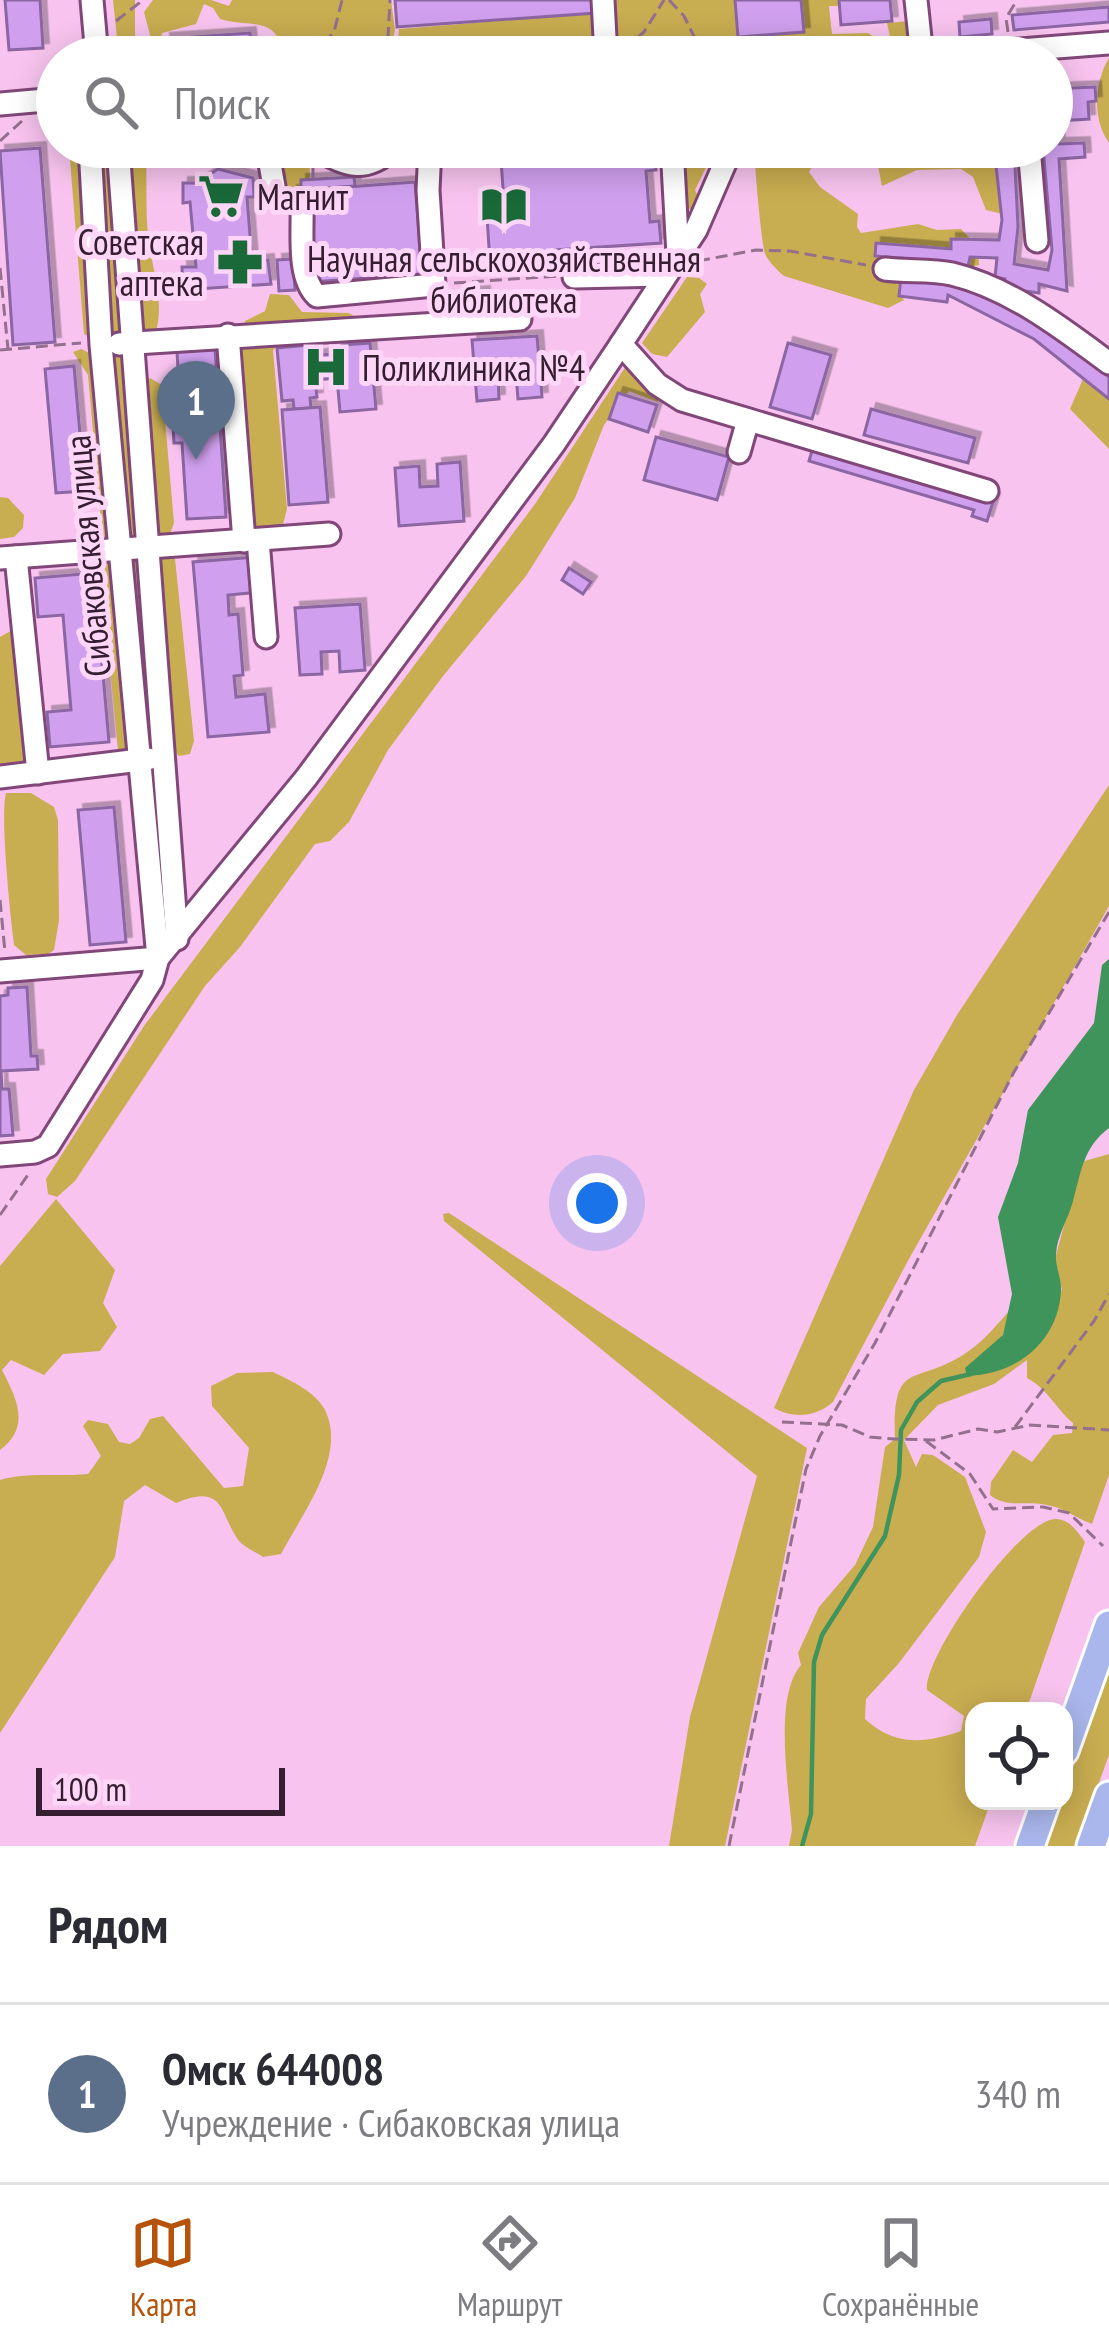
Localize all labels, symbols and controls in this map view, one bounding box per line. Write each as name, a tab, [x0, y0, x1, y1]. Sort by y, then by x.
search box	[36, 36, 1073, 168]
icon: search	[78, 69, 144, 135]
text: Поиск	[174, 73, 270, 131]
supermarket icon: Магнит	[196, 171, 246, 221]
place label: Магнит	[257, 173, 348, 220]
library icon: Научная сельскохозяйственная библиотека	[479, 181, 529, 231]
place label: Советская аптека	[77, 218, 204, 306]
place label: Научная сельскохозяйственная библиотека	[307, 235, 701, 323]
pharmacy icon: Советская аптека	[215, 237, 265, 287]
hospital icon: Поликлиника №4	[301, 342, 351, 392]
place label: Поликлиника №4	[362, 344, 585, 391]
pin: 1	[157, 361, 235, 460]
street label: Сибаковская улица	[53, 433, 121, 679]
your location	[567, 1173, 627, 1233]
map controls	[965, 1702, 1073, 1810]
button: locate	[965, 1702, 1073, 1810]
scale bar	[36, 1762, 285, 1815]
text: 100 m	[54, 1767, 127, 1810]
text: Рядом	[48, 1891, 168, 1957]
text: Омск 644008	[162, 2039, 384, 2097]
text: 1	[78, 2068, 96, 2119]
text: 340 m	[975, 2068, 1061, 2119]
text: Учреждение · Сибаковская улица	[162, 2097, 620, 2148]
tab: Карта	[130, 2210, 197, 2325]
tab: Маршрут	[457, 2210, 562, 2325]
tab: Сохранённые	[822, 2210, 979, 2325]

